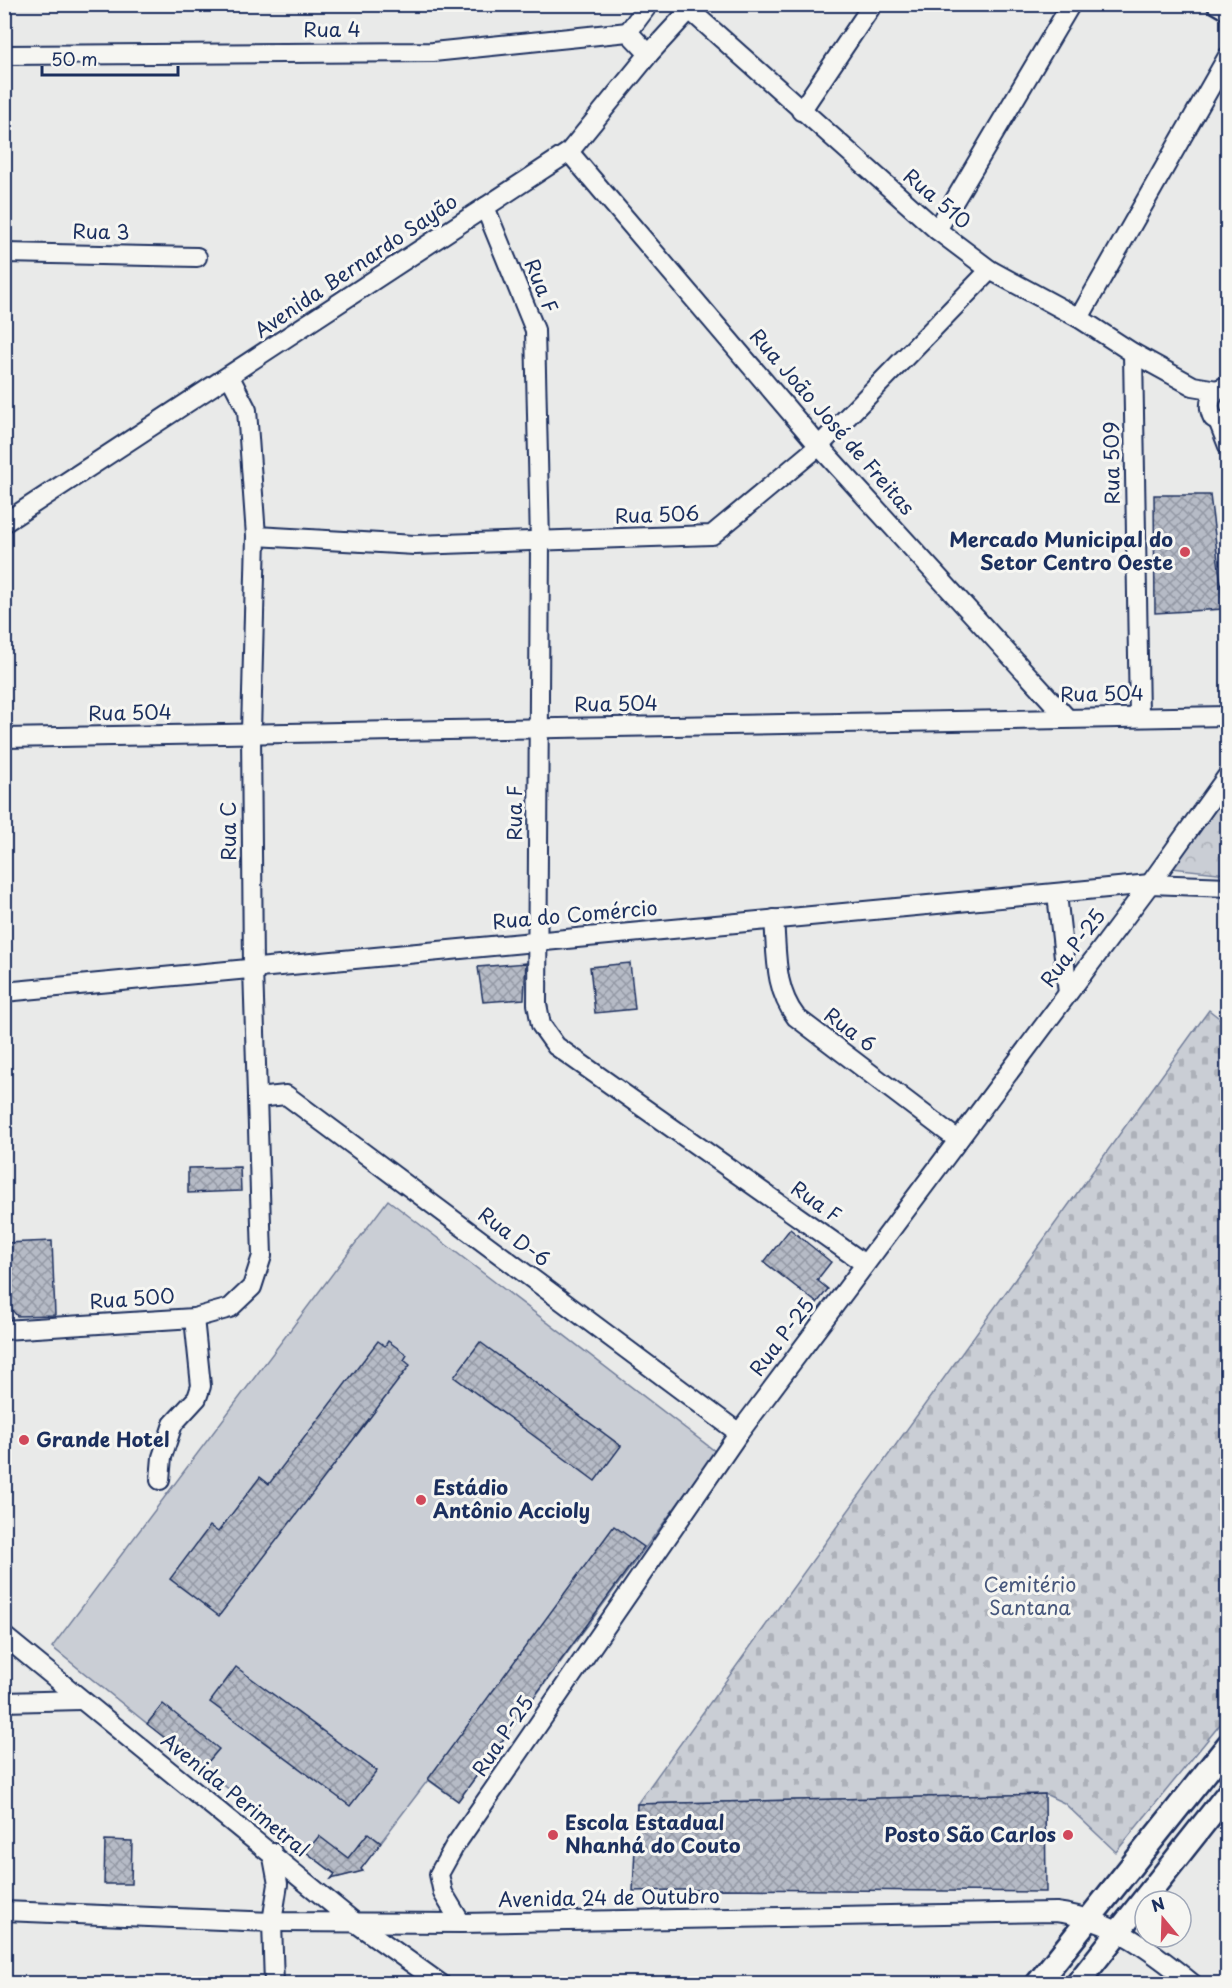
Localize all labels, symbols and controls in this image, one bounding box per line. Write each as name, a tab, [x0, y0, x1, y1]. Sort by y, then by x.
street label: Rua 4	[303, 14, 361, 44]
scale bar	[42, 39, 178, 77]
text: 50 m	[51, 45, 98, 72]
street label: Rua 510	[897, 161, 978, 236]
street label: Avenida Bernardo Sayão	[248, 186, 463, 345]
street label: Rua 3	[72, 216, 130, 246]
street label: Rua F	[518, 254, 566, 317]
street label: Rua João José de Freitas	[743, 322, 922, 521]
street label: Rua 509	[1095, 421, 1127, 505]
street label: Rua 506	[614, 498, 700, 530]
place label: Mercado Municipal do Setor Centro Oeste	[949, 524, 1173, 577]
marker: Mercado Municipal do Setor Centro Oeste	[1178, 545, 1192, 559]
street label: Rua 504	[1060, 677, 1144, 709]
street label: Rua 504	[574, 687, 658, 719]
street label: Rua 504	[88, 696, 172, 728]
street label: Rua F	[499, 785, 529, 841]
street label: Rua C	[213, 801, 243, 861]
street label: Rua do Comércio	[491, 892, 659, 936]
street label: Rua P-25	[1033, 902, 1112, 993]
street label: Rua 6	[818, 1000, 883, 1059]
street label: Rua F	[785, 1173, 848, 1229]
street label: Rua D-6	[472, 1199, 557, 1273]
street label: Rua 500	[88, 1280, 176, 1316]
street label: Rua P-25	[742, 1291, 821, 1382]
place label: Grande Hotel	[36, 1424, 169, 1454]
marker: Grande Hotel	[17, 1433, 31, 1447]
place label: Estádio Antônio Accioly	[433, 1472, 590, 1525]
marker: Estádio Antônio Accioly	[414, 1493, 428, 1507]
park label: Cemitério Santana	[984, 1569, 1076, 1622]
street label: Rua P-25	[464, 1689, 540, 1782]
street label: Avenida Perimetral	[155, 1725, 316, 1863]
place label: Escola Estadual Nhanhá do Couto	[565, 1807, 741, 1860]
place label: Posto São Carlos	[884, 1819, 1056, 1849]
marker: Escola Estadual Nhanhá do Couto	[546, 1828, 560, 1842]
marker: Posto São Carlos	[1061, 1828, 1075, 1842]
street label: Avenida 24 de Outubro	[498, 1880, 720, 1914]
north arrow	[1133, 1889, 1193, 1949]
text: N	[1148, 1890, 1168, 1917]

